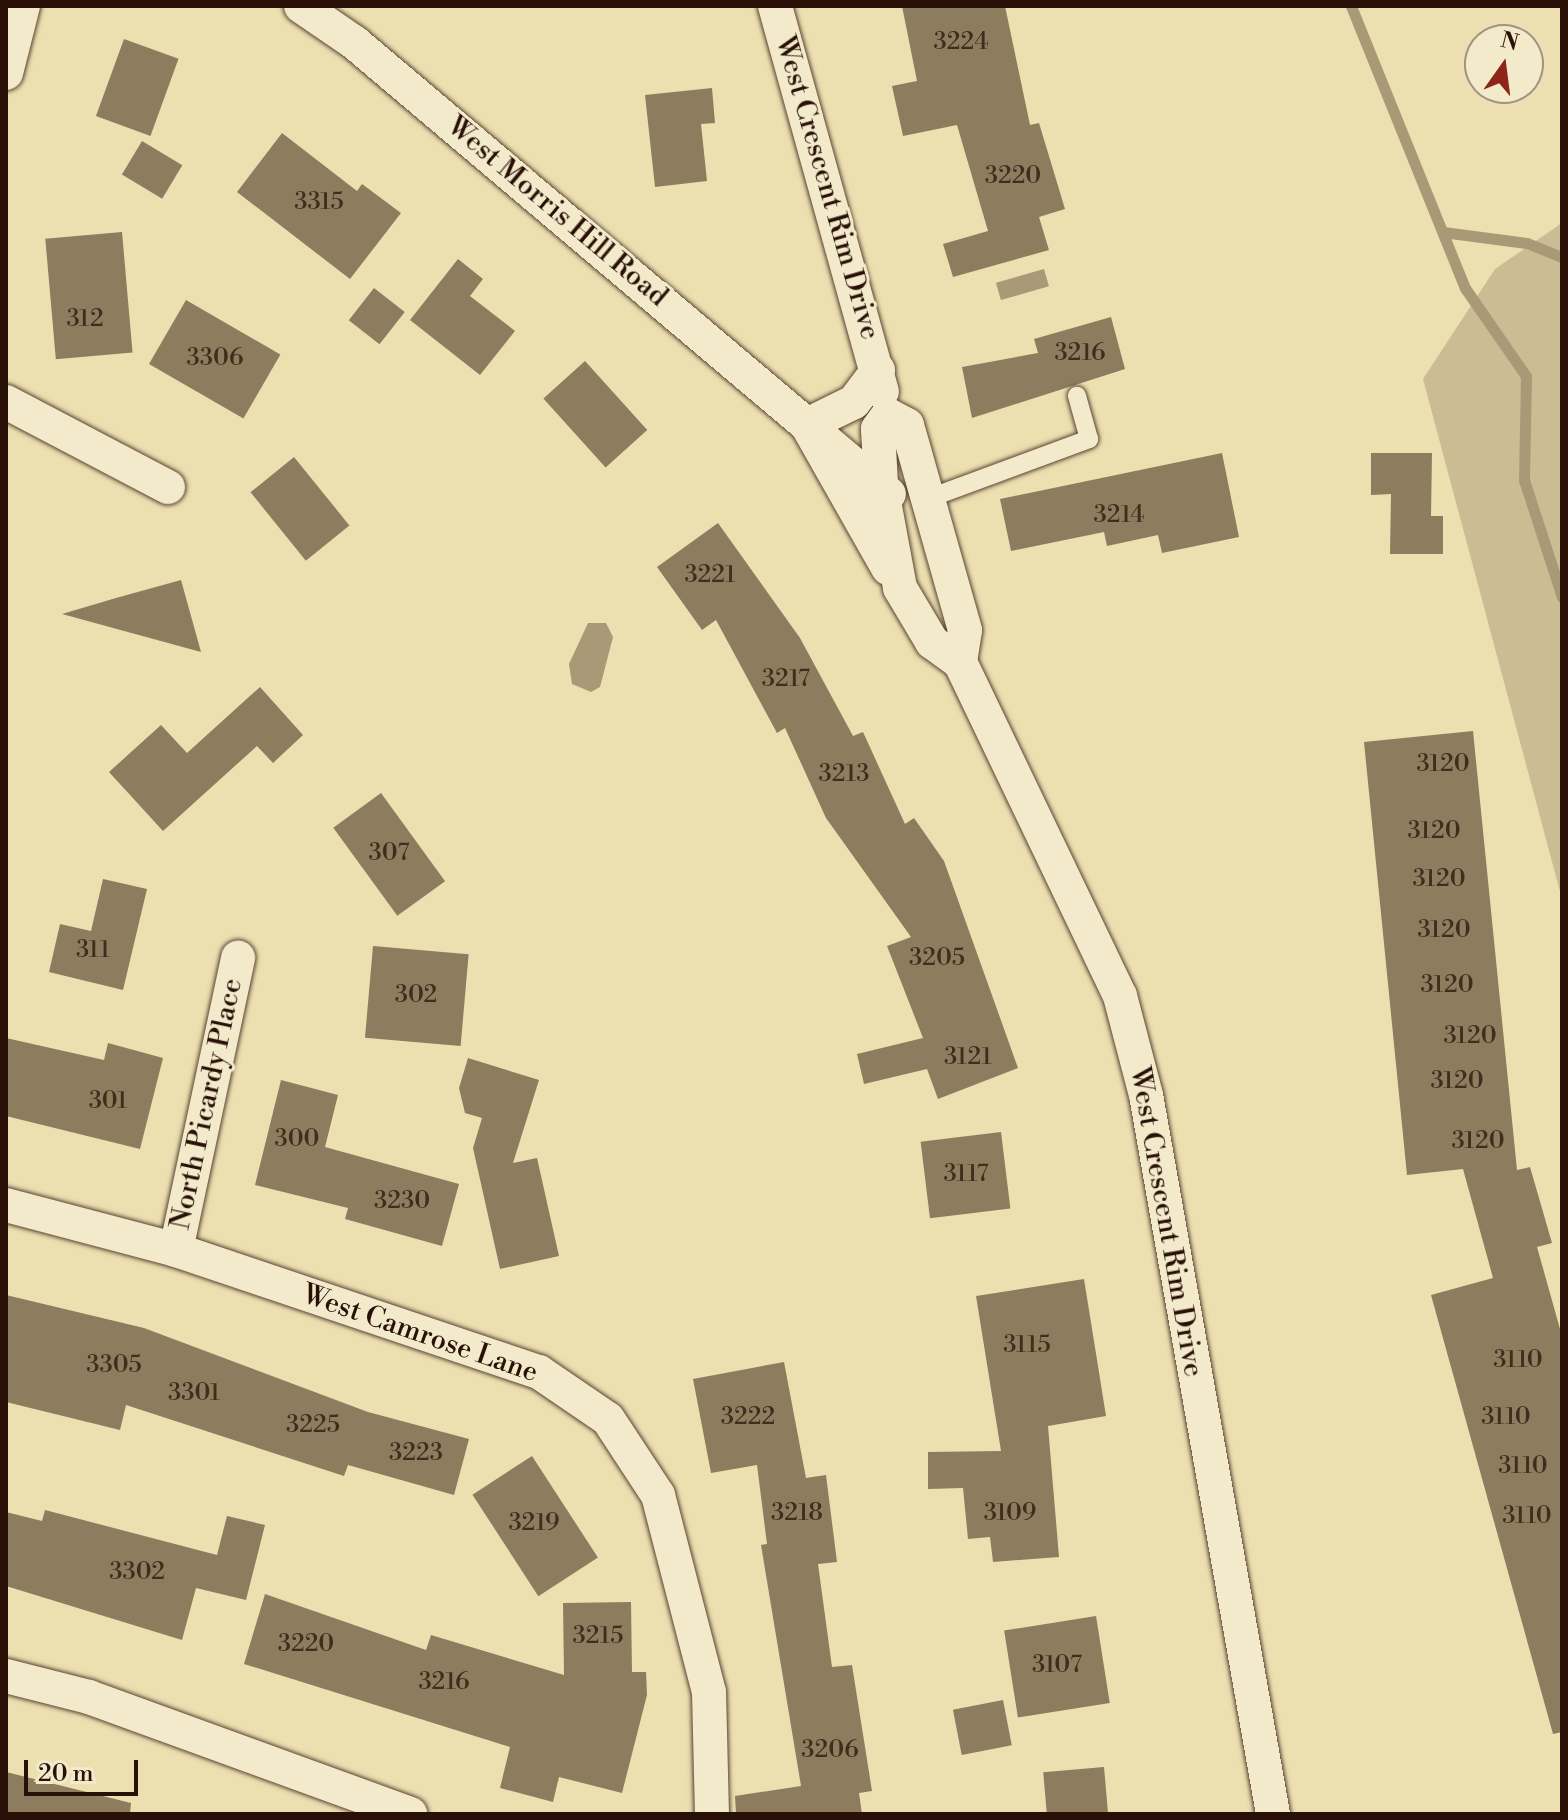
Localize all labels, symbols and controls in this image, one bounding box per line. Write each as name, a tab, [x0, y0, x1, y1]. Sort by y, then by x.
north arrow	[1464, 24, 1544, 104]
text: N	[1498, 27, 1521, 57]
house number: 3224	[933, 29, 989, 57]
street label: West Crescent Rim Drive	[768, 32, 886, 344]
street label: West Morris Hill Road	[440, 110, 674, 314]
house number: 3220	[985, 163, 1041, 191]
house number: 3315	[294, 189, 344, 217]
house number: 312	[66, 306, 104, 334]
house number: 3216	[1054, 340, 1106, 368]
house number: 3306	[187, 345, 243, 373]
house number: 3214	[1094, 502, 1144, 530]
house number: 3221	[684, 562, 736, 590]
house number: 3217	[762, 666, 810, 694]
house number: 3120	[1416, 751, 1470, 779]
house number: 3213	[819, 761, 869, 789]
house number: 3120	[1407, 818, 1461, 846]
house number: 307	[369, 840, 409, 868]
house number: 3120	[1412, 866, 1466, 894]
house number: 3120	[1417, 917, 1471, 945]
house number: 311	[76, 937, 110, 965]
house number: 3205	[909, 945, 965, 973]
house number: 3120	[1420, 972, 1474, 1000]
street label: North Picardy Place	[164, 975, 250, 1233]
house number: 302	[395, 982, 437, 1010]
house number: 3120	[1443, 1023, 1497, 1051]
house number: 3121	[944, 1044, 992, 1072]
street label: West Crescent Rim Drive	[1122, 1064, 1210, 1380]
house number: 3120	[1430, 1068, 1484, 1096]
house number: 301	[89, 1088, 127, 1116]
house number: 300	[274, 1126, 320, 1154]
house number: 3120	[1451, 1128, 1505, 1156]
house number: 3117	[944, 1161, 988, 1189]
house number: 3230	[374, 1188, 430, 1216]
street label: West Camrose Lane	[298, 1278, 542, 1390]
house number: 3115	[1003, 1332, 1051, 1360]
house number: 3110	[1493, 1347, 1543, 1375]
house number: 3305	[86, 1352, 142, 1380]
house number: 3301	[168, 1380, 220, 1408]
house number: 3222	[721, 1404, 775, 1432]
house number: 3110	[1481, 1404, 1531, 1432]
house number: 3225	[286, 1412, 340, 1440]
house number: 3223	[389, 1440, 443, 1468]
house number: 3110	[1498, 1453, 1548, 1481]
house number: 3218	[771, 1500, 823, 1528]
house number: 3109	[984, 1500, 1036, 1528]
house number: 3110	[1502, 1503, 1552, 1531]
house number: 3219	[508, 1510, 560, 1538]
house number: 3302	[109, 1559, 165, 1587]
house number: 3215	[573, 1623, 623, 1651]
house number: 3220	[278, 1631, 334, 1659]
house number: 3107	[1032, 1652, 1082, 1680]
house number: 3216	[418, 1669, 470, 1697]
house number: 3206	[801, 1737, 859, 1765]
scale bar	[28, 1744, 142, 1794]
text: 20 m	[38, 1759, 94, 1789]

